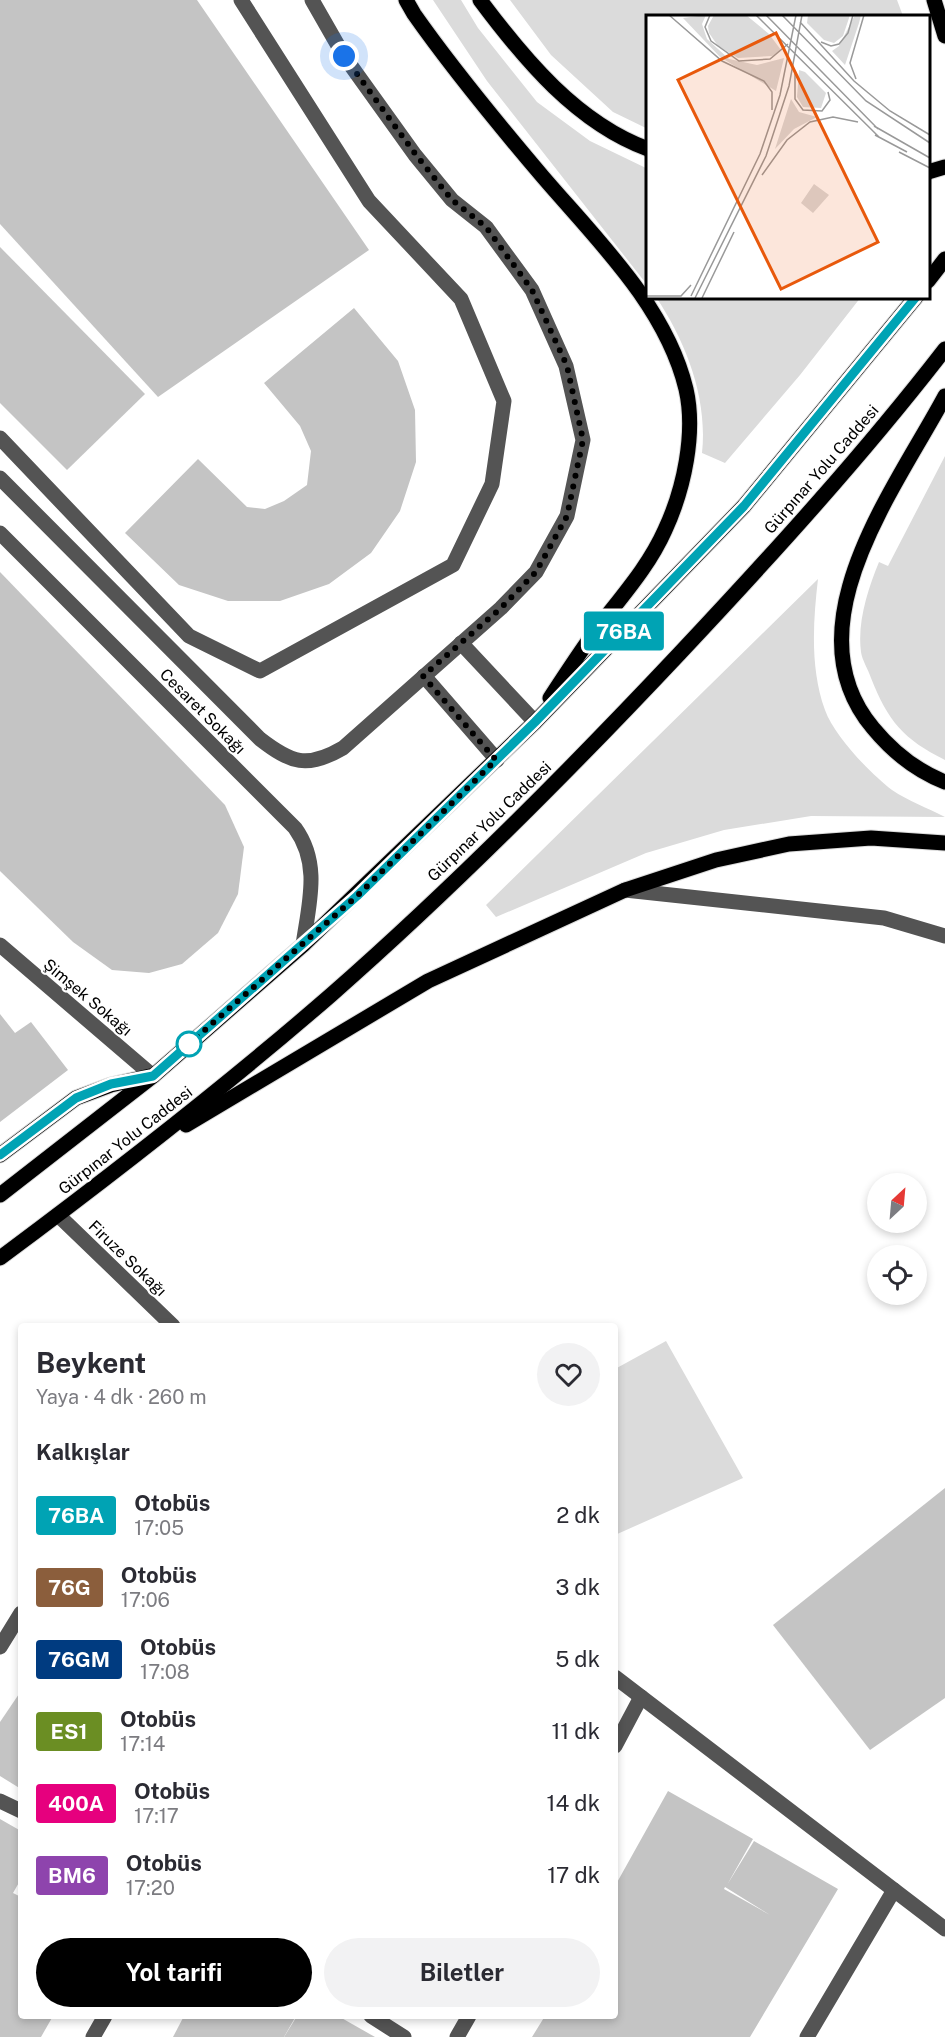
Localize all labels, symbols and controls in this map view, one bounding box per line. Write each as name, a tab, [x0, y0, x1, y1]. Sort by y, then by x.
inset map	[646, 15, 930, 298]
your location	[329, 41, 359, 71]
street label: Gürpınar Yolu Caddesi	[760, 401, 882, 538]
line badge: 76BA	[582, 612, 666, 650]
text: 76BA	[596, 619, 652, 644]
street label: Cesaret Sokağı	[156, 665, 249, 758]
street label: Gürpınar Yolu Caddesi	[424, 757, 555, 885]
street label: Şimşek Sokağı	[40, 955, 136, 1040]
unlabelled marker	[176, 1031, 202, 1057]
street label: Gürpınar Yolu Caddesi	[55, 1082, 196, 1198]
north arrow	[867, 1173, 927, 1233]
map controls	[867, 1173, 927, 1305]
street label: Firuze Sokağı	[85, 1217, 170, 1300]
button: locate	[867, 1245, 927, 1305]
button: heart	[537, 1343, 600, 1406]
text: Beykent	[36, 1346, 146, 1379]
text: Yaya · 4 dk · 260 m	[36, 1385, 207, 1409]
text: Kalkışlar	[36, 1439, 130, 1465]
text: Otobüs	[134, 1490, 210, 1516]
text: 2 dk	[556, 1502, 600, 1528]
text: 76BA	[48, 1503, 104, 1528]
text: 17:05	[134, 1516, 184, 1540]
text: Otobüs	[121, 1562, 197, 1588]
text: 3 dk	[555, 1574, 600, 1600]
text: 76G	[48, 1575, 91, 1600]
text: 17:06	[121, 1588, 170, 1612]
text: Otobüs	[140, 1634, 216, 1660]
text: 5 dk	[555, 1646, 600, 1672]
text: 76GM	[48, 1647, 110, 1672]
text: 17:08	[140, 1660, 190, 1684]
text: Otobüs	[120, 1706, 196, 1732]
text: 11 dk	[551, 1718, 600, 1744]
text: ES1	[51, 1719, 88, 1744]
text: 17:14	[120, 1732, 165, 1756]
text: Otobüs	[134, 1778, 210, 1804]
text: 14 dk	[547, 1790, 600, 1816]
text: 400A	[48, 1791, 104, 1816]
text: 17:17	[134, 1804, 179, 1828]
text: Otobüs	[126, 1850, 202, 1876]
text: 17 dk	[547, 1862, 600, 1888]
text: BM6	[48, 1863, 96, 1888]
text: 17:20	[126, 1876, 175, 1900]
button: Yol tarifi	[36, 1938, 312, 2007]
button: Biletler	[324, 1938, 600, 2007]

